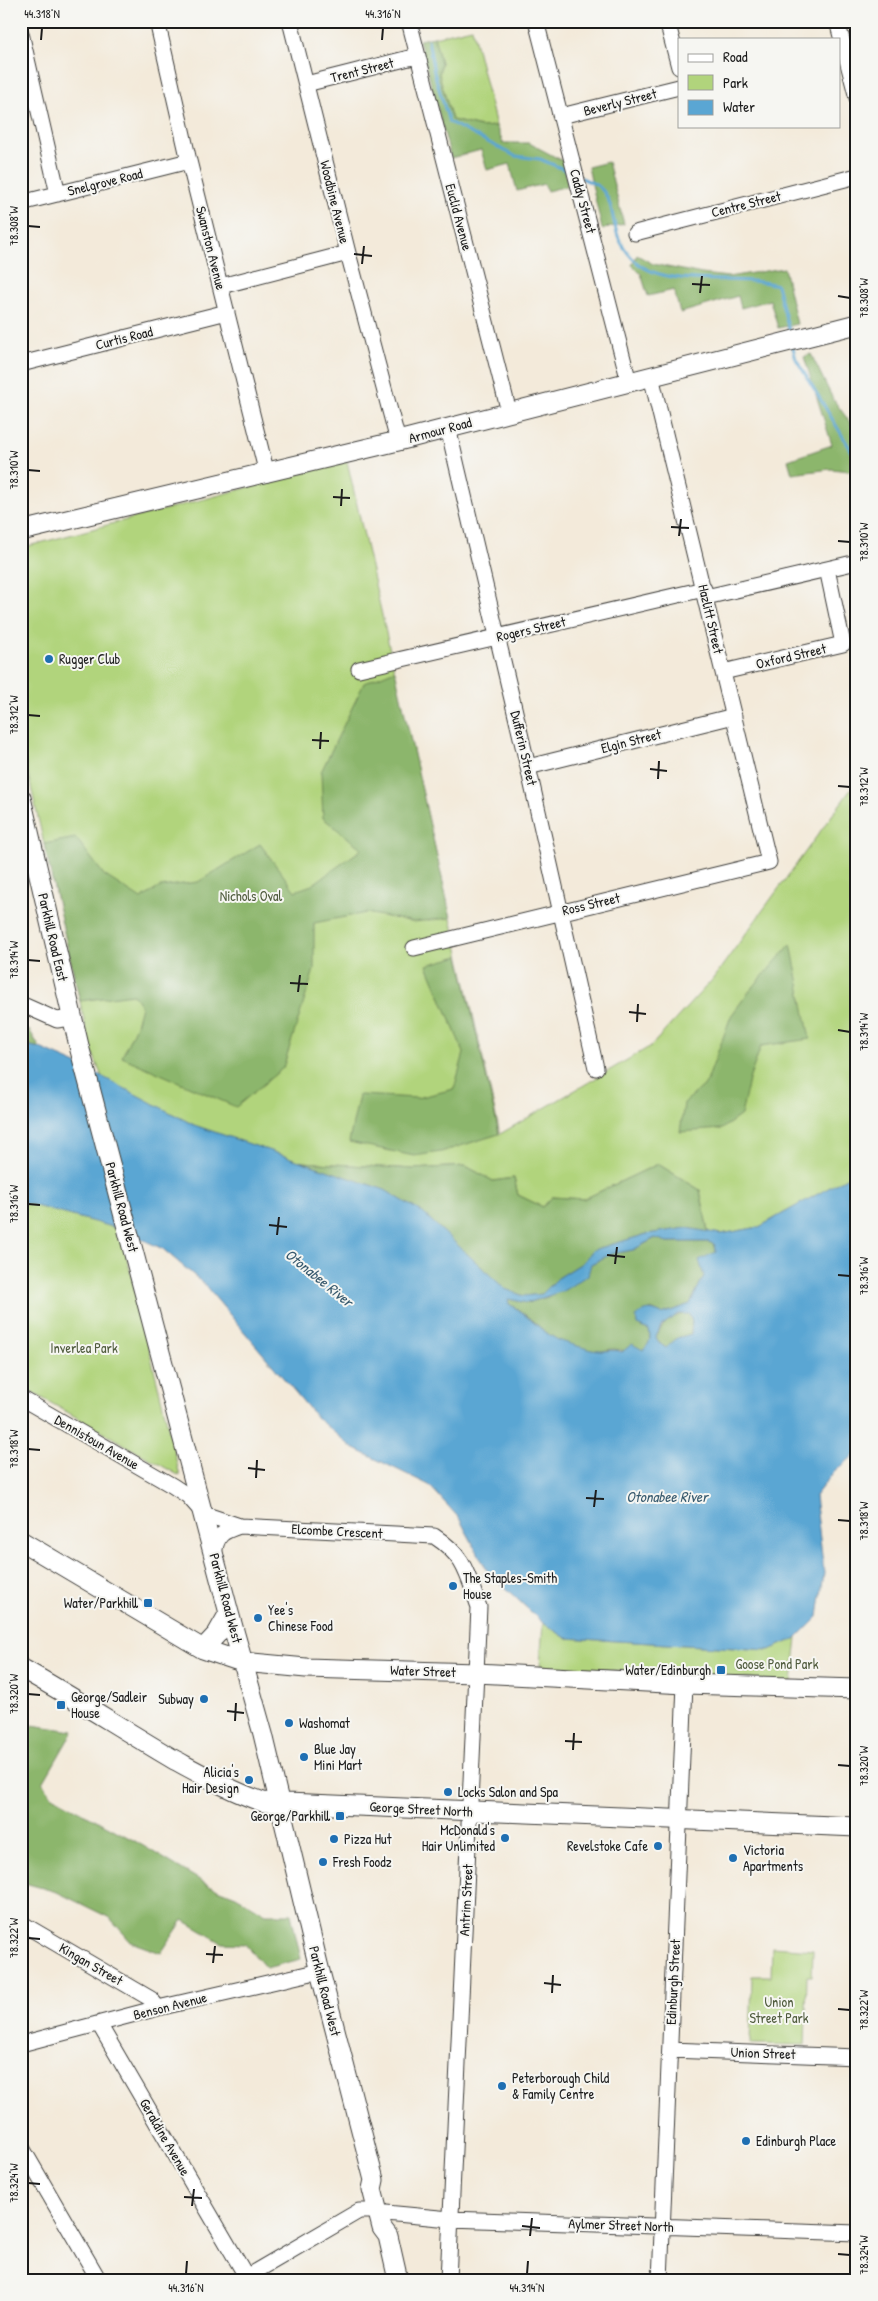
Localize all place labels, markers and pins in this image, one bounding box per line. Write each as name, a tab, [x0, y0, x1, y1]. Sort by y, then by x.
place label: Rugger Club	[59, 649, 121, 669]
marker: Rugger Club	[43, 653, 55, 665]
place label: The Staples-Smith House	[463, 1568, 557, 1603]
marker: The Staples-Smith House	[447, 1580, 459, 1592]
place label: Water/Parkhill	[64, 1593, 139, 1612]
marker: Water/Parkhill	[142, 1597, 154, 1609]
place label: Yee's Chinese Food	[268, 1600, 333, 1635]
marker: Yee's Chinese Food	[252, 1612, 264, 1624]
place label: Water/Edinburgh	[625, 1660, 711, 1680]
marker: Water/Edinburgh	[715, 1664, 727, 1676]
place label: George/Sadleir House	[71, 1687, 148, 1722]
place label: Subway	[158, 1689, 194, 1709]
marker: Subway	[198, 1693, 210, 1705]
marker: George/Sadleir House	[55, 1699, 67, 1711]
place label: Washomat	[299, 1713, 350, 1732]
marker: Washomat	[283, 1717, 295, 1729]
place label: Blue Jay Mini Mart	[314, 1739, 362, 1774]
marker: Blue Jay Mini Mart	[298, 1751, 310, 1763]
place label: Alicia's Hair Design	[182, 1762, 239, 1798]
marker: Alicia's Hair Design	[243, 1774, 255, 1786]
place label: Locks Salon and Spa	[458, 1782, 558, 1802]
marker: Locks Salon and Spa	[442, 1786, 454, 1798]
place label: George/Parkhill	[250, 1806, 331, 1826]
marker: George/Parkhill	[334, 1810, 346, 1822]
place label: McDonald's Hair Unlimited	[422, 1820, 496, 1855]
place label: Pizza Hut	[344, 1829, 392, 1848]
marker: McDonald's Hair Unlimited	[499, 1832, 511, 1844]
marker: Pizza Hut	[328, 1833, 340, 1845]
place label: Revelstoke Cafe	[567, 1836, 648, 1855]
marker: Revelstoke Cafe	[652, 1840, 664, 1852]
place label: Victoria Apartments	[743, 1840, 803, 1876]
place label: Fresh Foodz	[332, 1852, 392, 1871]
marker: Victoria Apartments	[727, 1852, 739, 1864]
marker: Fresh Foodz	[317, 1856, 329, 1868]
place label: Peterborough Child & Family Centre	[512, 2068, 610, 2104]
marker: Peterborough Child & Family Centre	[496, 2080, 508, 2092]
place label: Edinburgh Place	[756, 2131, 837, 2151]
marker: Edinburgh Place	[740, 2135, 752, 2147]

